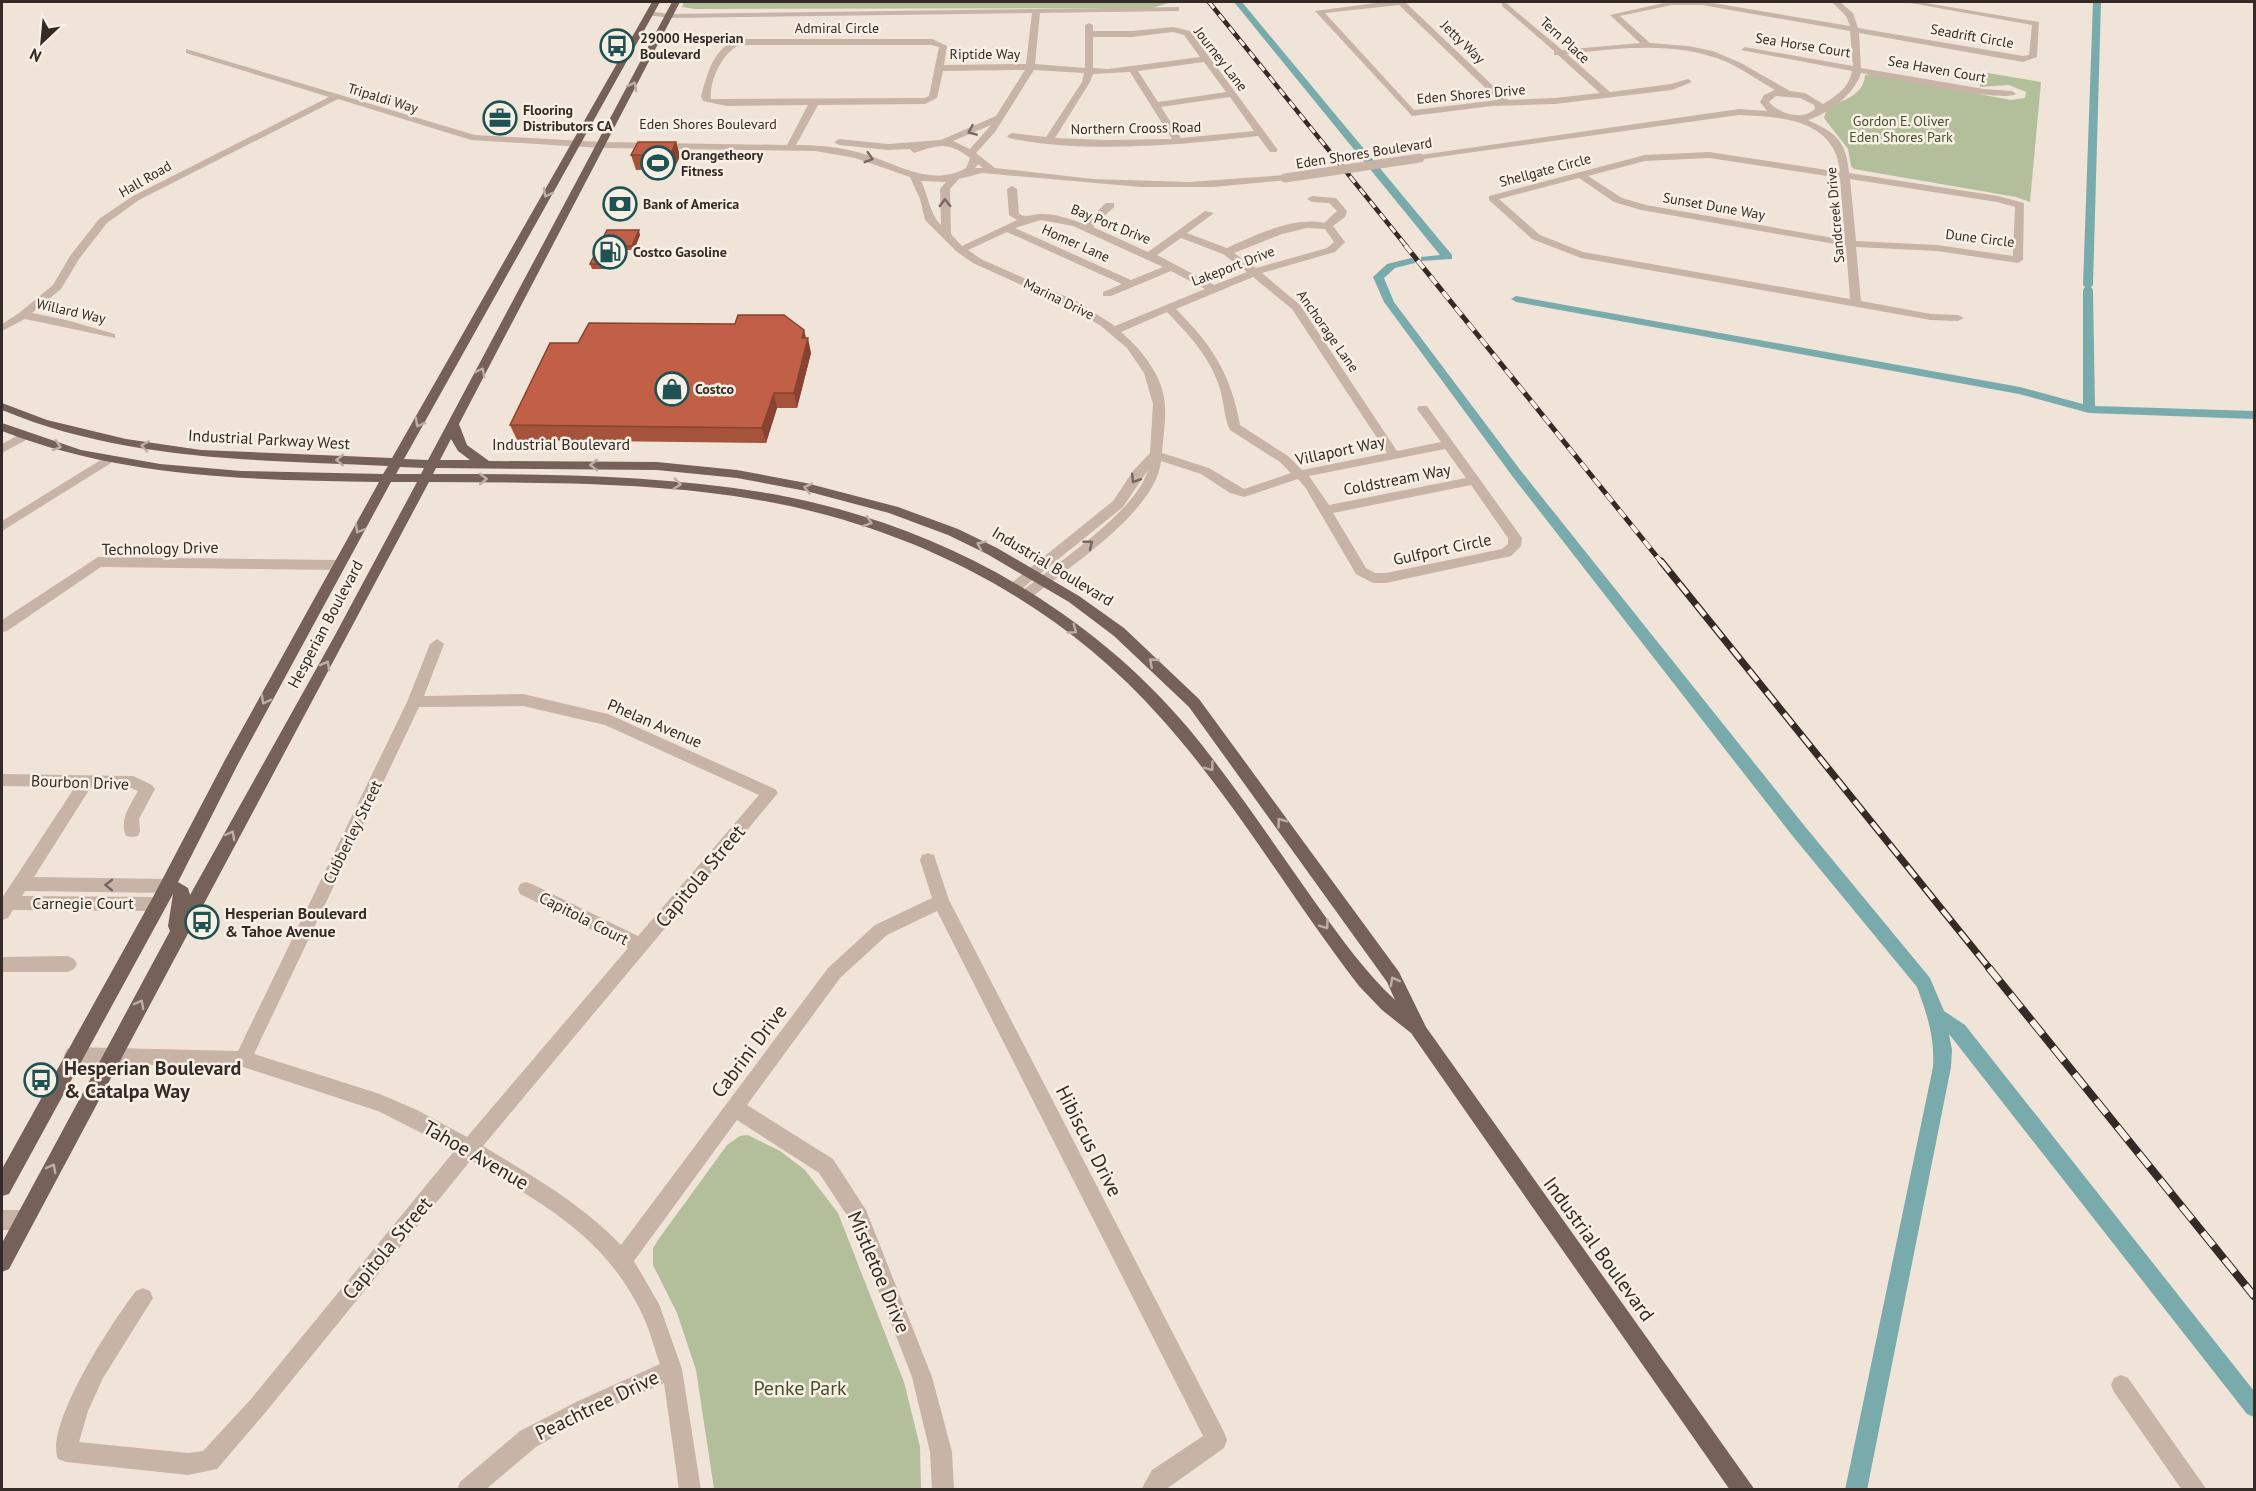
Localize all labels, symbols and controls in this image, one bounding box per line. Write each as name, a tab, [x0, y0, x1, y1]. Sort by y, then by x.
north arrow	[12, 12, 72, 72]
street label: Tern Place	[1536, 13, 1594, 67]
street label: Jetty Way	[1436, 16, 1489, 68]
street label: Admiral Circle	[795, 19, 879, 37]
street label: Seadrift Circle	[1929, 20, 2015, 52]
street label: Journey Lane	[1190, 22, 1252, 95]
bus stop icon: 29000 Hesperian Boulevard	[599, 28, 635, 64]
place label: 29000 Hesperian Boulevard	[640, 29, 743, 63]
street label: Sea Horse Court	[1754, 29, 1852, 61]
text: N	[26, 44, 45, 67]
street label: Riptide Way	[950, 45, 1021, 63]
street label: Sea Haven Court	[1887, 52, 1988, 87]
street label: Tripaldi Way	[346, 79, 421, 117]
street label: Eden Shores Drive	[1416, 80, 1526, 108]
one-way arrow	[626, 82, 637, 92]
office icon: Flooring Distributors CA	[482, 100, 518, 136]
place label: Flooring Distributors CA	[523, 101, 613, 135]
park label: Gordon E. Oliver Eden Shores Park	[1849, 112, 1953, 146]
street label: Eden Shores Boulevard	[639, 115, 777, 133]
street label: Northern Crooss Road	[1071, 118, 1201, 138]
one-way arrow	[967, 123, 978, 135]
street label: Eden Shores Boulevard	[1295, 133, 1433, 173]
sports icon: Orangetheory Fitness	[640, 145, 676, 181]
place label: Orangetheory Fitness	[681, 146, 763, 180]
street label: Shellgate Circle	[1497, 149, 1593, 191]
one-way arrow	[863, 151, 874, 163]
street label: Hall Road	[115, 157, 175, 201]
street label: Sandcreek Drive	[1822, 166, 1848, 264]
bank icon: Bank of America	[602, 186, 638, 222]
one-way arrow	[543, 187, 554, 197]
street label: Sunset Dune Way	[1661, 188, 1767, 224]
place label: Bank of America	[643, 195, 739, 213]
one-way arrow	[939, 199, 952, 208]
street label: Bay Port Drive	[1068, 200, 1154, 248]
street label: Homer Lane	[1039, 220, 1113, 266]
street label: Dune Circle	[1945, 225, 2015, 251]
fuel station icon: Costco Gasoline	[592, 234, 628, 270]
street label: Lakeport Drive	[1189, 242, 1277, 290]
place label: Costco Gasoline	[633, 243, 727, 261]
street label: Marina Drive	[1021, 274, 1097, 324]
street label: Anchorage Lane	[1293, 286, 1363, 376]
street label: Willard Way	[35, 294, 108, 328]
one-way arrow	[474, 368, 485, 378]
shop icon: Costco	[654, 371, 690, 407]
place label: Costco	[695, 380, 734, 398]
one-way arrow	[415, 416, 426, 427]
street label: Industrial Parkway West	[187, 425, 351, 453]
street label: Villaport Way	[1292, 431, 1387, 469]
street label: Industrial Boulevard	[492, 434, 630, 454]
one-way arrow	[52, 438, 62, 451]
one-way arrow	[141, 440, 150, 452]
one-way arrow	[335, 453, 344, 466]
one-way arrow	[589, 459, 598, 471]
street label: Coldstream Way	[1342, 459, 1453, 499]
one-way arrow	[478, 473, 487, 485]
one-way arrow	[1131, 473, 1142, 483]
one-way arrow	[673, 477, 682, 490]
one-way arrow	[803, 482, 813, 495]
one-way arrow	[862, 515, 873, 528]
street label: Industrial Boulevard	[989, 522, 1117, 610]
one-way arrow	[355, 523, 366, 533]
street label: Gulfport Circle	[1391, 529, 1493, 569]
street label: Technology Drive	[101, 537, 219, 559]
one-way arrow	[1082, 540, 1093, 551]
one-way arrow	[976, 541, 987, 553]
street label: Hesperian Boulevard	[283, 557, 367, 691]
one-way arrow	[1067, 623, 1078, 634]
one-way arrow	[1148, 658, 1159, 669]
one-way arrow	[319, 660, 330, 671]
one-way arrow	[260, 694, 272, 704]
street label: Phelan Avenue	[605, 694, 705, 752]
one-way arrow	[1203, 761, 1214, 772]
street label: Bourbon Drive	[31, 770, 129, 794]
street label: Cubberley Street	[318, 776, 386, 887]
one-way arrow	[1277, 817, 1288, 828]
street label: Capitola Street	[649, 819, 751, 933]
one-way arrow	[224, 831, 235, 841]
one-way arrow	[104, 879, 113, 891]
street label: Capitola Court	[536, 887, 633, 949]
street label: Carnegie Court	[32, 893, 134, 913]
place label: Hesperian Boulevard & Tahoe Avenue	[225, 903, 367, 941]
bus stop icon: Hesperian Boulevard & Tahoe Avenue	[184, 904, 220, 940]
one-way arrow	[1318, 919, 1329, 930]
one-way arrow	[1390, 976, 1401, 987]
street label: Cabrini Drive	[705, 999, 793, 1103]
one-way arrow	[133, 1000, 144, 1010]
place label: Hesperian Boulevard & Catalpa Way	[64, 1055, 241, 1104]
bus stop icon: Hesperian Boulevard & Catalpa Way	[23, 1062, 59, 1098]
street label: Hibiscus Drive	[1050, 1081, 1128, 1201]
street label: Tahoe Avenue	[418, 1114, 534, 1196]
one-way arrow	[45, 1164, 56, 1174]
street label: Industrial Boulevard	[1538, 1172, 1660, 1326]
street label: Capitola Street	[336, 1191, 438, 1305]
street label: Mistletoe Drive	[842, 1207, 916, 1337]
street label: Peachtree Drive	[531, 1364, 663, 1446]
park label: Penke Park	[753, 1375, 847, 1401]

